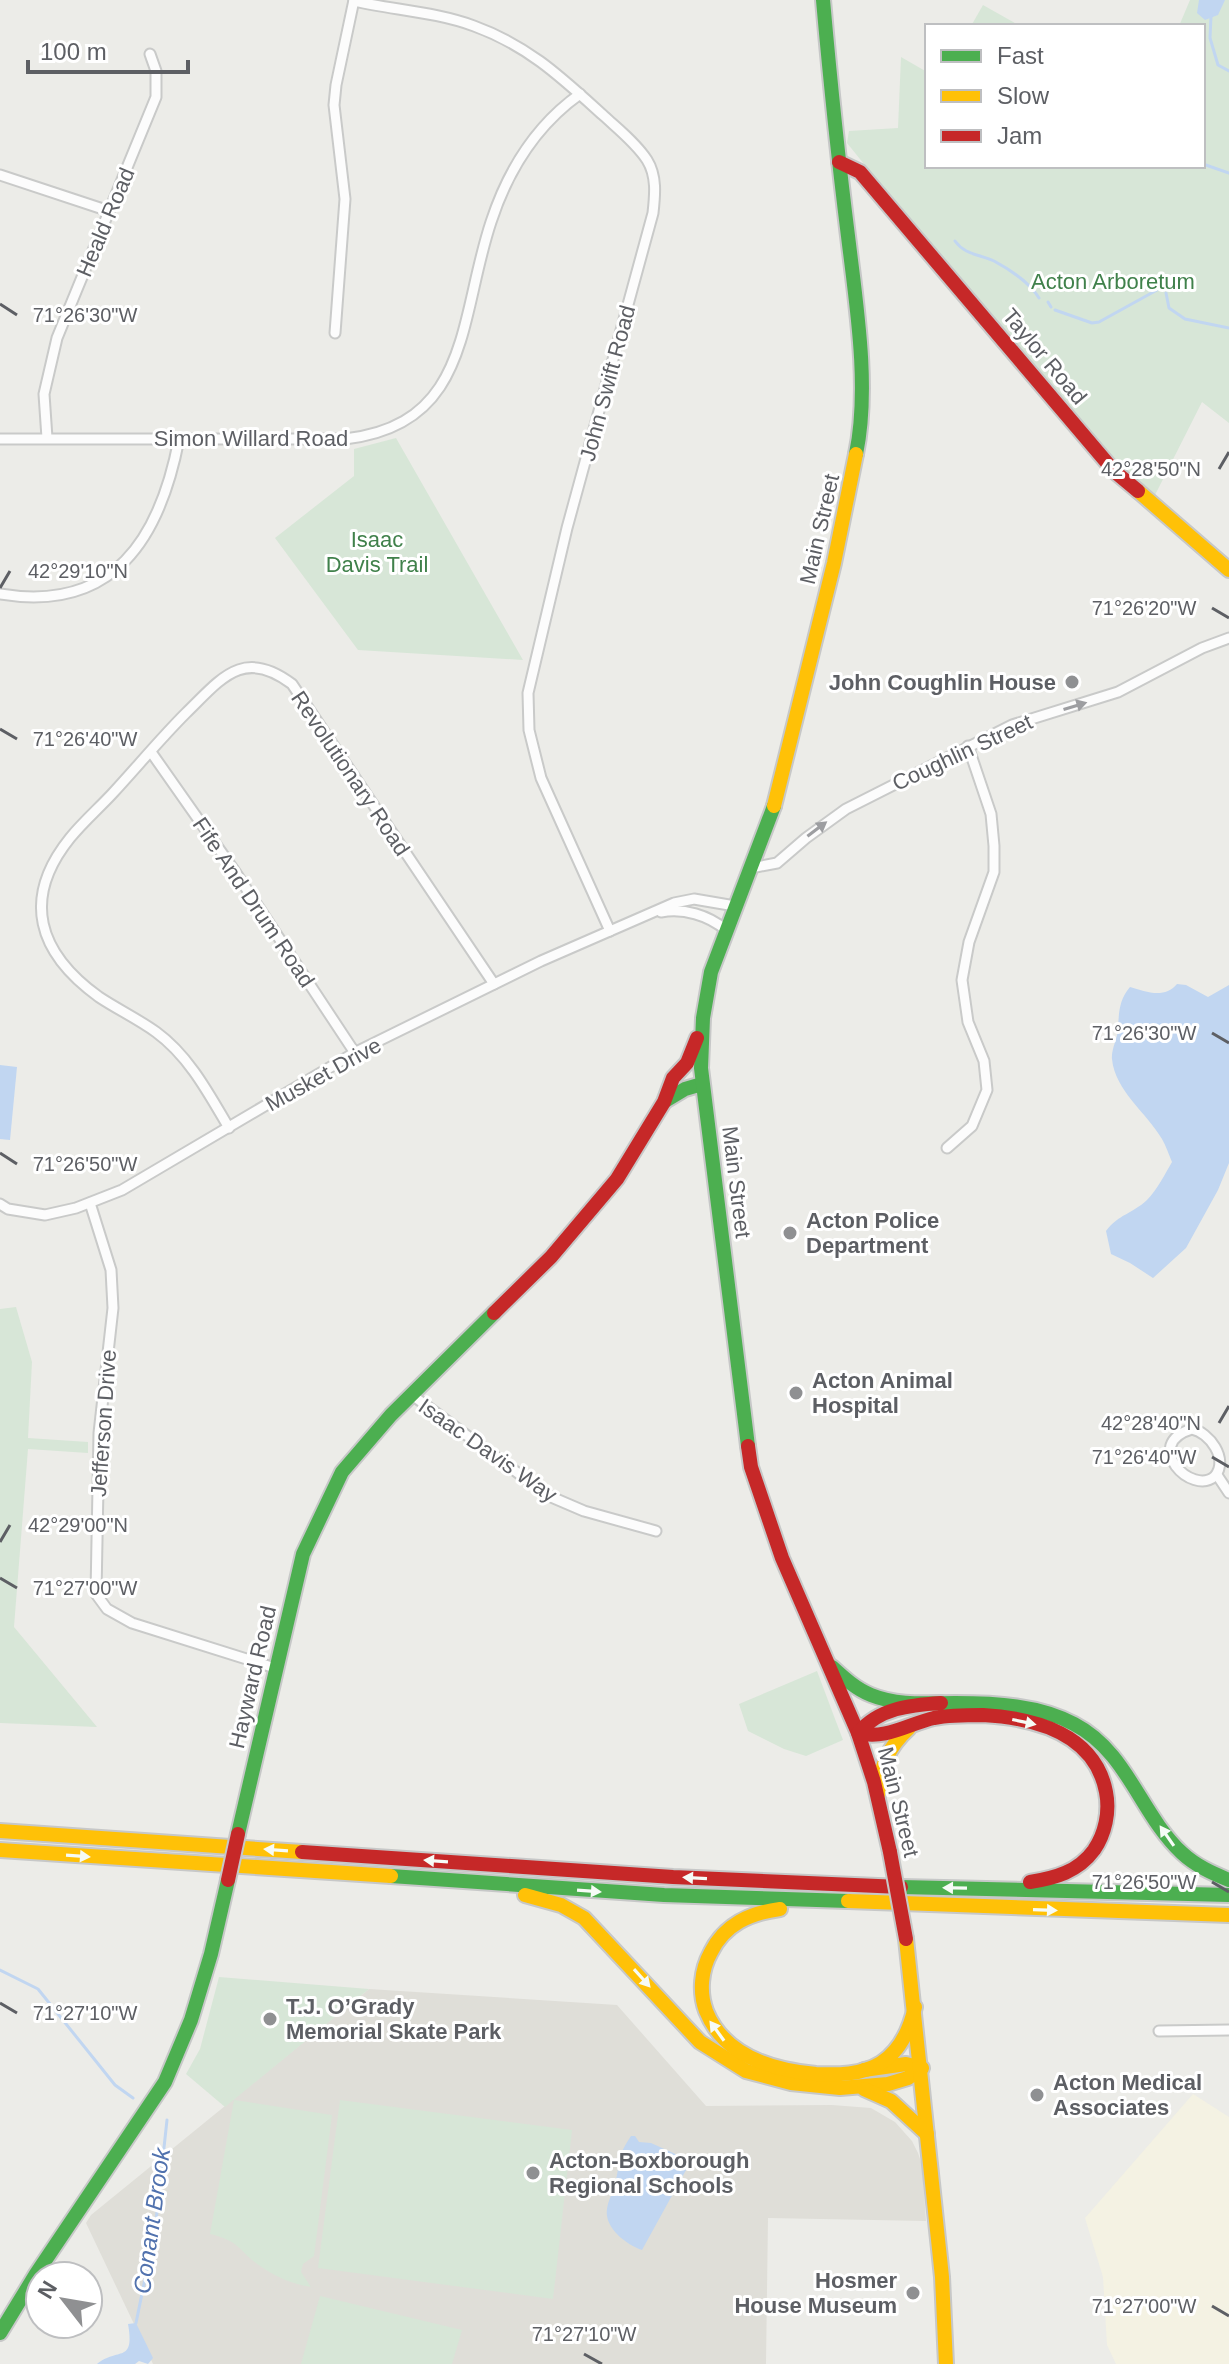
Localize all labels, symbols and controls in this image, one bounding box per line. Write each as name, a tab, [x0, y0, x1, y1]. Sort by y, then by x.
scale bar	[28, 24, 188, 74]
legend	[925, 24, 1205, 168]
text: 100 m	[40, 38, 107, 65]
text: Fast	[997, 42, 1044, 69]
text: Slow	[997, 82, 1050, 109]
text: Jam	[997, 122, 1042, 149]
street label: Heald Road	[71, 164, 140, 281]
park label: Acton Arboretum	[1031, 269, 1195, 294]
street label: John Swift Road	[575, 303, 640, 464]
street label: Taylor Road	[997, 303, 1092, 409]
text: 71°26'30"W	[33, 304, 137, 326]
street label: Simon Willard Road	[154, 426, 348, 451]
text: 42°28'50"N	[1101, 458, 1201, 480]
street label: Main Street	[795, 471, 844, 587]
park label: Isaac Davis Trail	[326, 527, 428, 577]
text: 42°29'10"N	[28, 560, 128, 582]
text: 71°26'20"W	[1092, 597, 1196, 619]
place label: John Coughlin House	[829, 670, 1056, 695]
marker: John Coughlin House	[1063, 673, 1081, 691]
street label: Revolutionary Road	[286, 686, 415, 860]
one-way arrow	[1064, 699, 1088, 711]
street label: Coughlin Street	[888, 709, 1036, 796]
text: 71°26'40"W	[33, 728, 137, 750]
street label: Fife And Drum Road	[187, 813, 320, 992]
one-way arrow	[806, 822, 827, 838]
text: 71°26'30"W	[1092, 1022, 1196, 1044]
street label: Musket Drive	[261, 1032, 385, 1116]
street label: Main Street	[717, 1125, 756, 1239]
text: 71°26'50"W	[33, 1153, 137, 1175]
place label: Acton Police Department	[806, 1208, 939, 1258]
marker: Acton Police Department	[781, 1224, 799, 1242]
street label: Jefferson Drive	[86, 1349, 121, 1498]
place label: Acton Animal Hospital	[812, 1368, 953, 1418]
marker: Acton Animal Hospital	[787, 1384, 805, 1402]
street label: Isaac Davis Way	[414, 1393, 562, 1507]
text: 42°28'40"N	[1101, 1412, 1201, 1434]
text: 71°26'40"W	[1092, 1446, 1196, 1468]
text: 42°29'00"N	[28, 1514, 128, 1536]
text: 71°27'00"W	[33, 1577, 137, 1599]
street label: Hayward Road	[224, 1603, 281, 1751]
one-way arrow	[1012, 1716, 1037, 1729]
street label: Main Street	[873, 1745, 924, 1860]
one-way arrow	[1160, 1826, 1175, 1847]
one-way arrow	[263, 1843, 288, 1856]
one-way arrow	[66, 1850, 91, 1863]
one-way arrow	[423, 1854, 448, 1867]
one-way arrow	[682, 1871, 707, 1884]
text: 71°26'50"W	[1092, 1871, 1196, 1893]
one-way arrow	[942, 1882, 967, 1894]
one-way arrow	[577, 1885, 602, 1898]
one-way arrow	[1033, 1903, 1058, 1916]
one-way arrow	[632, 1969, 650, 1988]
place label: T.J. O’Grady Memorial Skate Park	[286, 1994, 502, 2044]
text: 71°27'10"W	[33, 2002, 137, 2024]
marker: T.J. O’Grady Memorial Skate Park	[261, 2010, 279, 2028]
one-way arrow	[710, 2021, 726, 2042]
place label: Acton Medical Associates	[1053, 2070, 1202, 2120]
marker: Acton Medical Associates	[1028, 2086, 1046, 2104]
water label: Conant Brook	[128, 2144, 175, 2295]
place label: Acton-Boxborough Regional Schools	[549, 2148, 749, 2198]
marker: Acton-Boxborough Regional Schools	[524, 2164, 542, 2182]
north arrow	[24, 2260, 104, 2340]
place label: Hosmer House Museum	[734, 2268, 897, 2318]
text: N	[32, 2277, 62, 2303]
marker: Hosmer House Museum	[904, 2284, 922, 2302]
text: 71°27'00"W	[1092, 2295, 1196, 2317]
text: 71°27'10"W	[532, 2323, 636, 2345]

